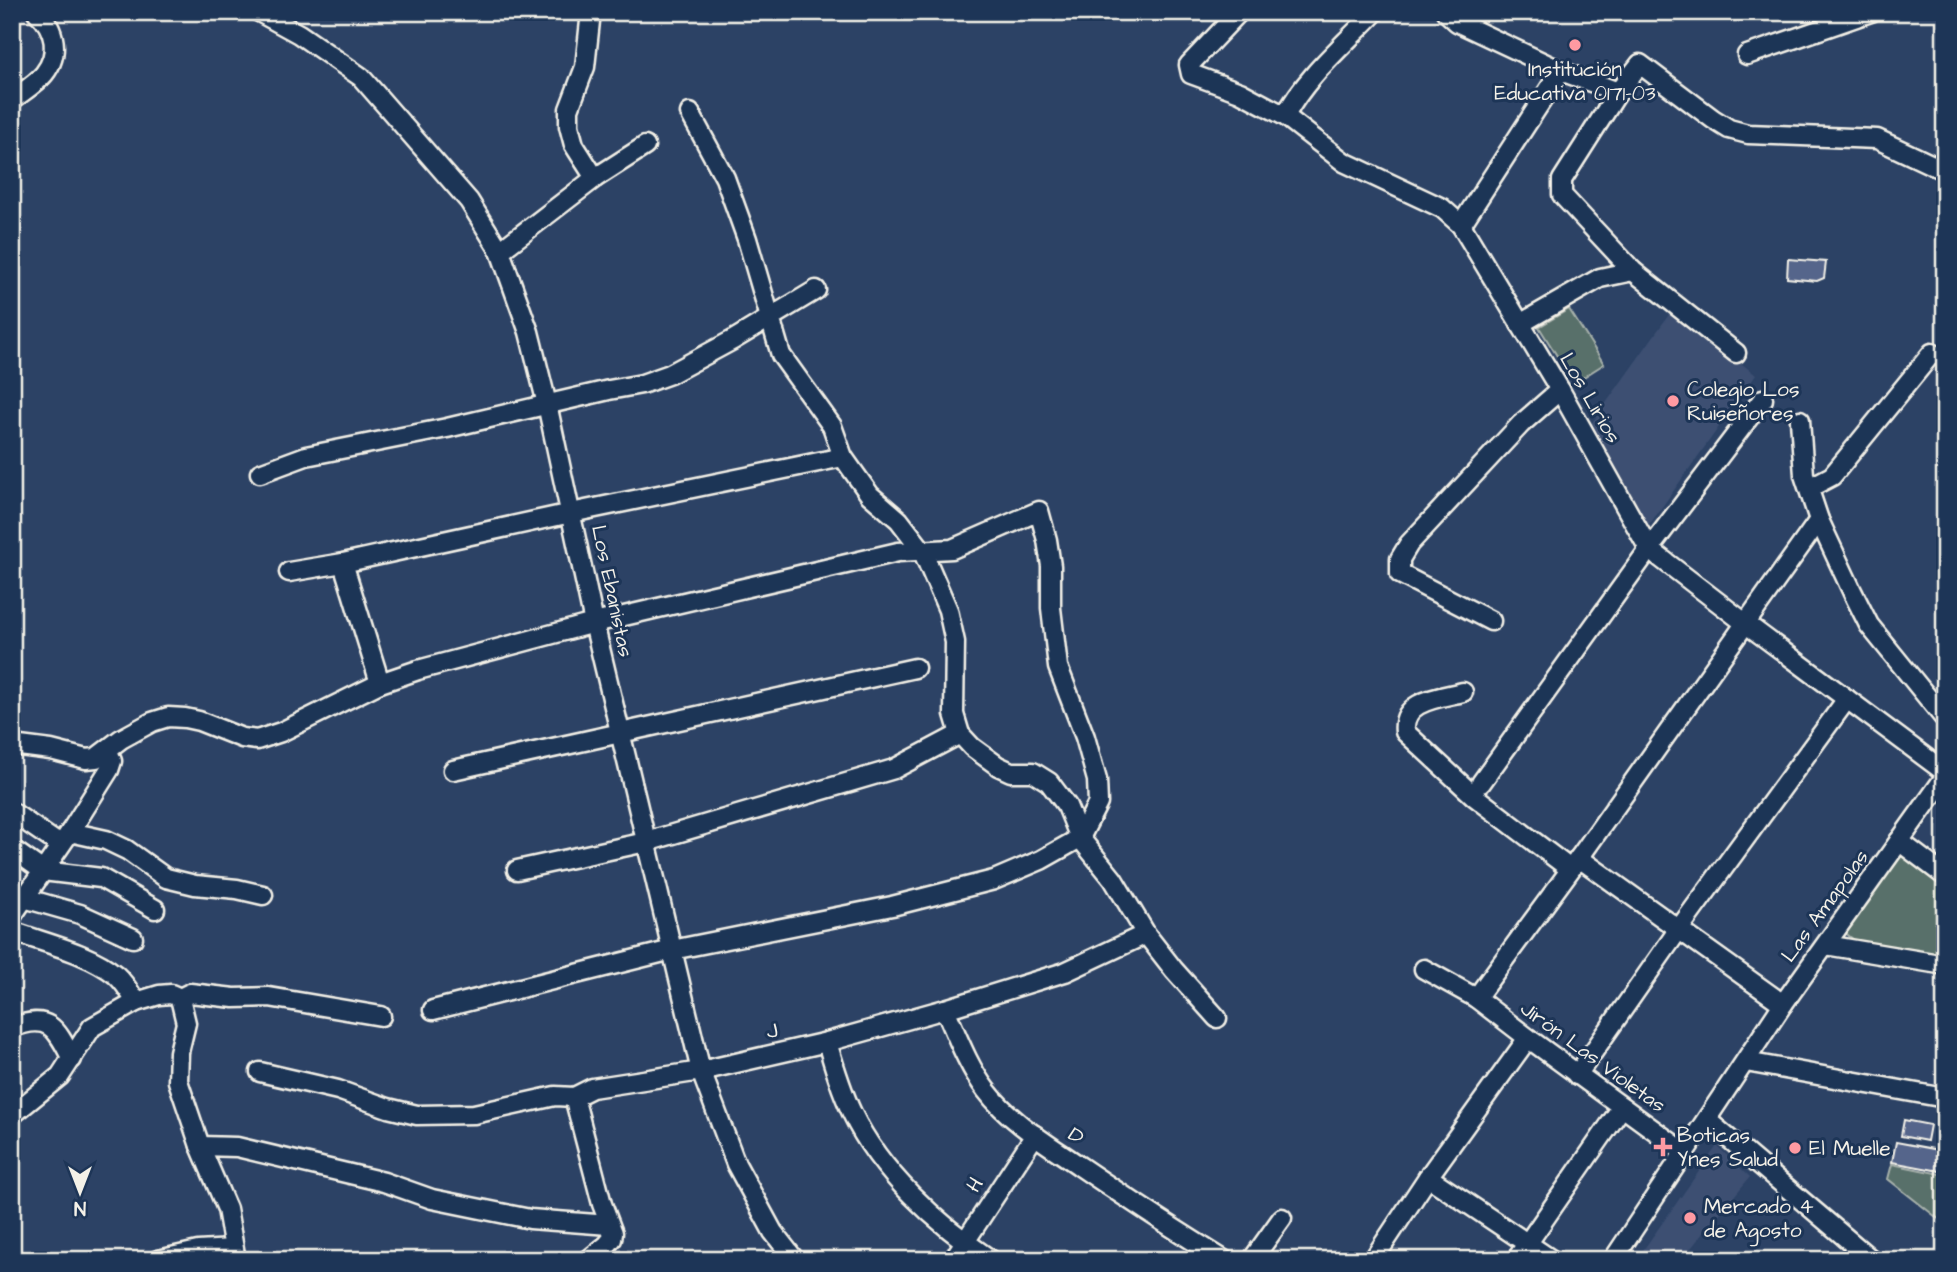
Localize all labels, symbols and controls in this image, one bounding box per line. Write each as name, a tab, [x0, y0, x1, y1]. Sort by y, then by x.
marker: Institución Educativa 0171-03	[1567, 37, 1583, 53]
place label: Institución Educativa 0171-03	[1494, 55, 1656, 108]
street label: Los Lirios	[1552, 347, 1628, 449]
place label: Colegio Los Ruiseñores	[1687, 375, 1799, 428]
marker: Colegio Los Ruiseñores	[1665, 393, 1681, 409]
street label: Los Ebanistas	[584, 522, 640, 660]
street label: Las Amapolas	[1774, 844, 1877, 969]
street label: Jirón Las Violetas	[1514, 994, 1672, 1120]
street label: J	[763, 1016, 781, 1046]
street label: D	[1062, 1120, 1090, 1152]
place label: Boticas Ynes Salud	[1677, 1121, 1778, 1174]
place label: El Muelle	[1809, 1134, 1891, 1163]
marker: Boticas Ynes Salud	[1655, 1139, 1671, 1155]
marker: El Muelle	[1787, 1140, 1803, 1156]
north arrow	[46, 1156, 116, 1226]
street label: H	[959, 1172, 991, 1198]
place label: Mercado 4 de Agosto	[1704, 1192, 1814, 1247]
text: N	[74, 1194, 86, 1221]
marker: Mercado 4 de Agosto	[1682, 1210, 1698, 1226]

